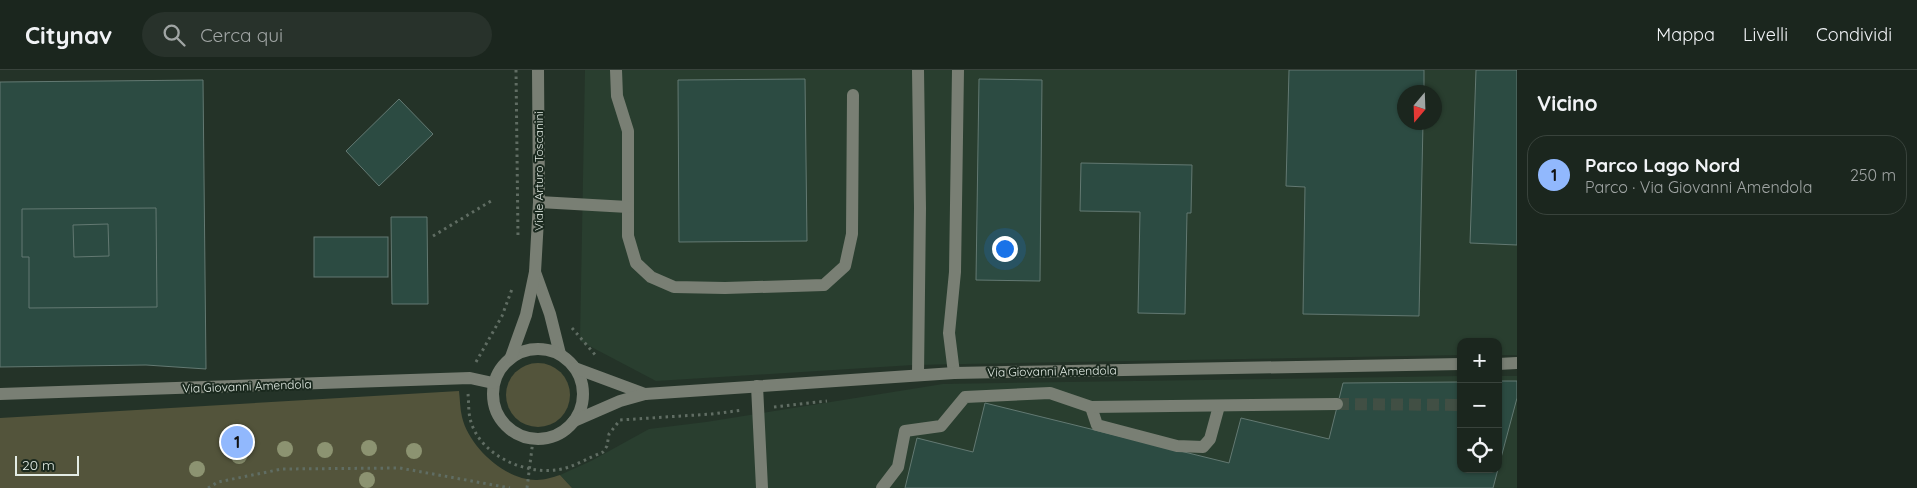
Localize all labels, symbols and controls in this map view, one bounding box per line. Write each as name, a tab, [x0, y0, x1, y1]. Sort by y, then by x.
search box	[142, 12, 492, 57]
text: Citynav	[25, 20, 112, 50]
icon: search	[160, 21, 188, 49]
text: Cerca qui	[200, 23, 283, 47]
text: Mappa	[1656, 23, 1715, 46]
text: Livelli	[1743, 23, 1788, 46]
text: Condividi	[1816, 23, 1892, 46]
north arrow	[1397, 85, 1442, 130]
text: Vicino	[1537, 90, 1598, 116]
street label: Viale Arturo Toscanini	[531, 111, 546, 231]
text: Parco Lago Nord	[1585, 153, 1740, 177]
text: 1	[1551, 165, 1557, 185]
text: 250 m	[1850, 165, 1896, 185]
text: Parco · Via Giovanni Amendola	[1585, 177, 1812, 197]
your location	[992, 236, 1018, 262]
map controls	[1457, 338, 1502, 473]
button: +	[1457, 338, 1502, 383]
street label: Via Giovanni Amendola	[987, 362, 1117, 380]
street label: Via Giovanni Amendola	[182, 376, 312, 396]
button: −	[1457, 383, 1502, 428]
pin: 1	[221, 423, 253, 461]
button: locate	[1457, 428, 1502, 473]
scale bar	[15, 453, 79, 476]
text: 20 m	[22, 456, 55, 474]

